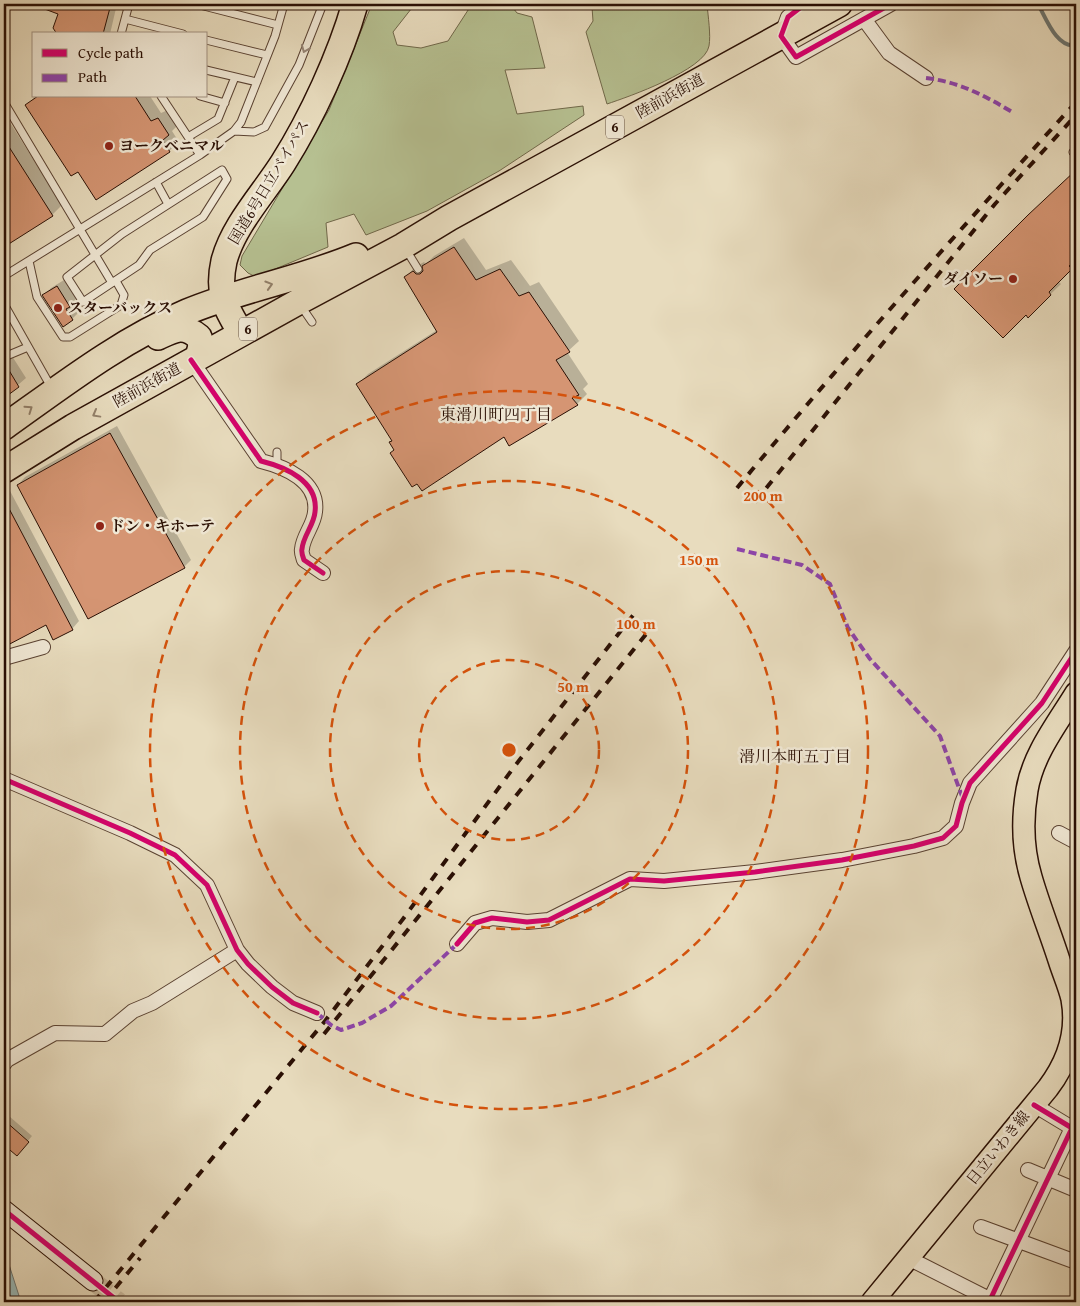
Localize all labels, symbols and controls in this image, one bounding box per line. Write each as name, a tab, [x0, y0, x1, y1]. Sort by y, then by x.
legend	[32, 32, 208, 98]
text: Cycle path	[78, 42, 144, 63]
one-way arrow	[301, 44, 311, 53]
text: Path	[78, 66, 107, 87]
street label: 陸前浜街道	[632, 68, 708, 123]
road number: 6	[606, 115, 624, 138]
street label: 国道6号日立バイパス	[223, 116, 314, 248]
place label: ヨークベニマル	[119, 135, 224, 156]
marker: ヨークベニマル	[103, 140, 115, 152]
place label: ダイソー	[943, 268, 1003, 289]
marker: ダイソー	[1007, 273, 1019, 285]
one-way arrow	[265, 280, 273, 290]
place label: スターバックス	[68, 297, 172, 318]
marker: スターバックス	[52, 302, 64, 314]
road number: 6	[239, 318, 257, 340]
street label: 陸前浜街道	[109, 357, 185, 412]
district label: 東滑川町四丁目	[440, 402, 552, 426]
one-way arrow	[23, 406, 33, 415]
one-way arrow	[93, 407, 102, 417]
text: 200 m	[743, 485, 783, 506]
place label: ドン・キホーテ	[110, 515, 215, 536]
marker: ドン・キホーテ	[94, 520, 106, 532]
text: 150 m	[679, 549, 719, 570]
text: 100 m	[616, 613, 656, 634]
text: 50 m	[557, 676, 589, 697]
centre of rings	[500, 741, 518, 759]
district label: 滑川本町五丁目	[739, 744, 851, 768]
street label: 日立いわき線	[961, 1106, 1034, 1189]

